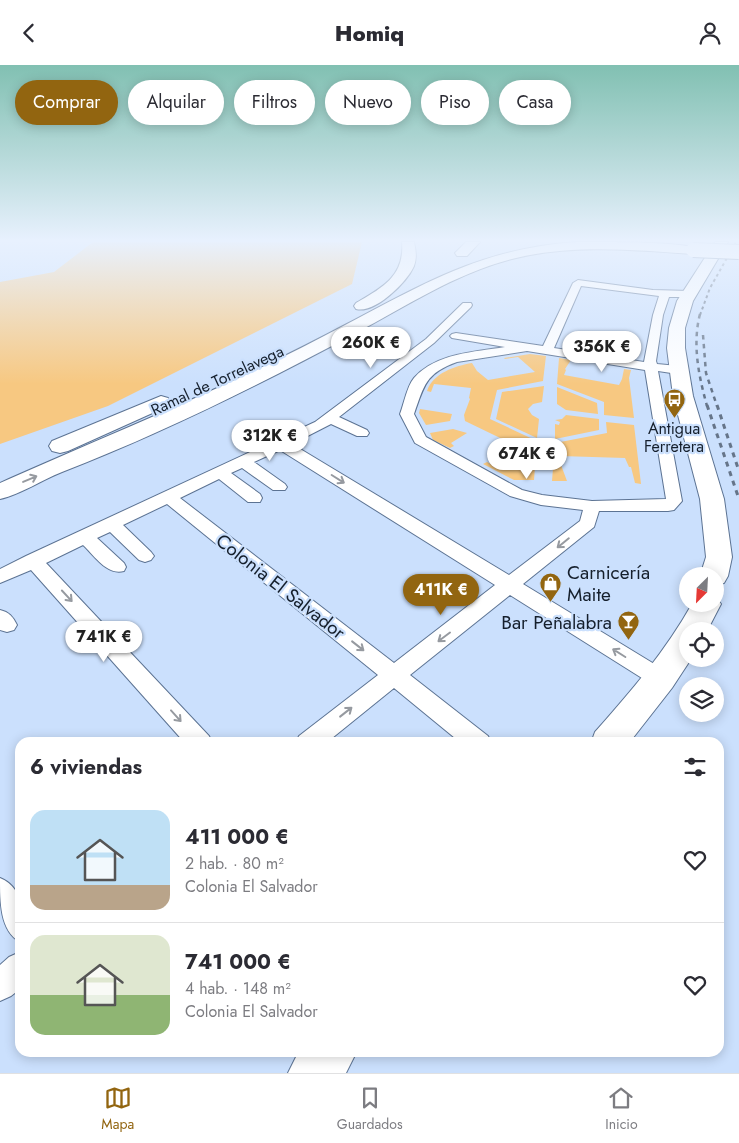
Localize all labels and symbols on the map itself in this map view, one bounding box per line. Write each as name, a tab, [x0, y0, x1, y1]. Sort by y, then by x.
pin: 260K €	[330, 327, 412, 369]
pin: 356K €	[561, 331, 643, 373]
street label: Ramal de Torrelavega	[147, 340, 287, 421]
bus stop icon: Antigua Ferretera	[662, 387, 686, 418]
place label: Antigua Ferretera	[644, 417, 704, 458]
pin: 312K €	[229, 419, 311, 462]
pin: 674K €	[486, 437, 568, 480]
one-way arrow	[22, 474, 37, 484]
one-way arrow	[331, 474, 345, 485]
street label: Colonia El Salvador	[210, 527, 351, 646]
one-way arrow	[557, 537, 570, 548]
place label: Carnicería Maite	[567, 559, 650, 608]
north arrow	[679, 567, 724, 613]
shop icon: Carnicería Maite	[539, 571, 563, 602]
pin: 411K €	[400, 573, 482, 616]
one-way arrow	[61, 590, 73, 602]
place label: Bar Peñalabra	[501, 609, 612, 636]
bar icon: Bar Peñalabra	[616, 610, 640, 641]
pin: 741K €	[63, 621, 145, 663]
one-way arrow	[438, 631, 451, 642]
one-way arrow	[351, 640, 364, 651]
one-way arrow	[613, 648, 627, 658]
one-way arrow	[340, 707, 353, 718]
one-way arrow	[170, 710, 182, 723]

